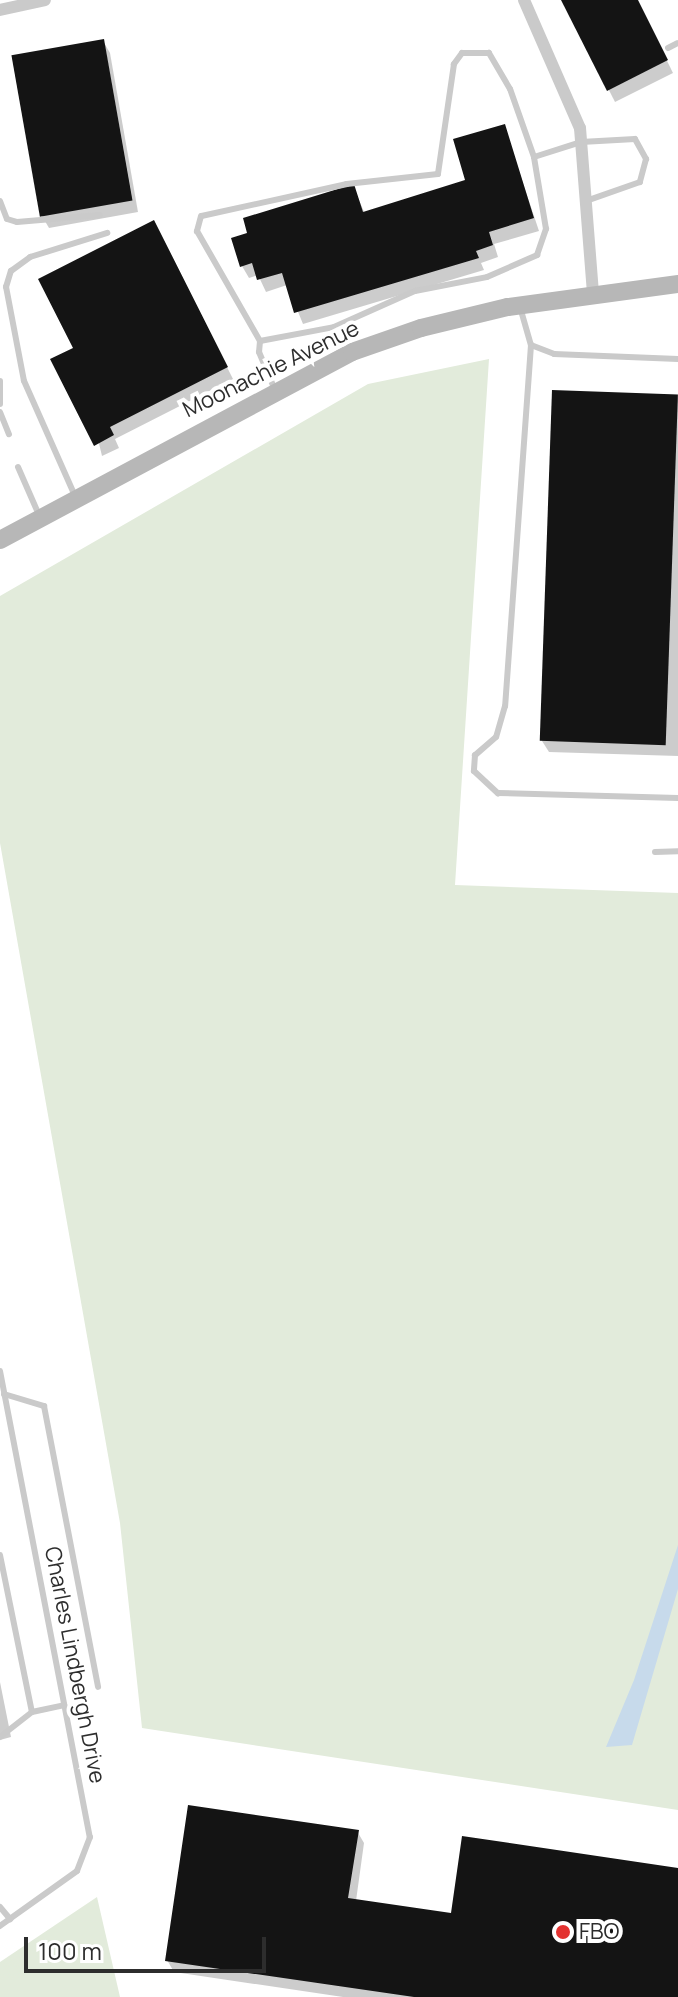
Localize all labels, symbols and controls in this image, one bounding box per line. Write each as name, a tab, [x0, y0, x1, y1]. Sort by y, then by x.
street label: Moonachie Avenue	[179, 315, 363, 423]
street label: Charles Lindbergh Drive	[39, 1544, 111, 1786]
place label: FBO	[579, 1919, 619, 1945]
scale bar	[28, 1921, 270, 1971]
marker: FBO	[554, 1923, 572, 1941]
text: 100 m	[38, 1934, 102, 1967]

